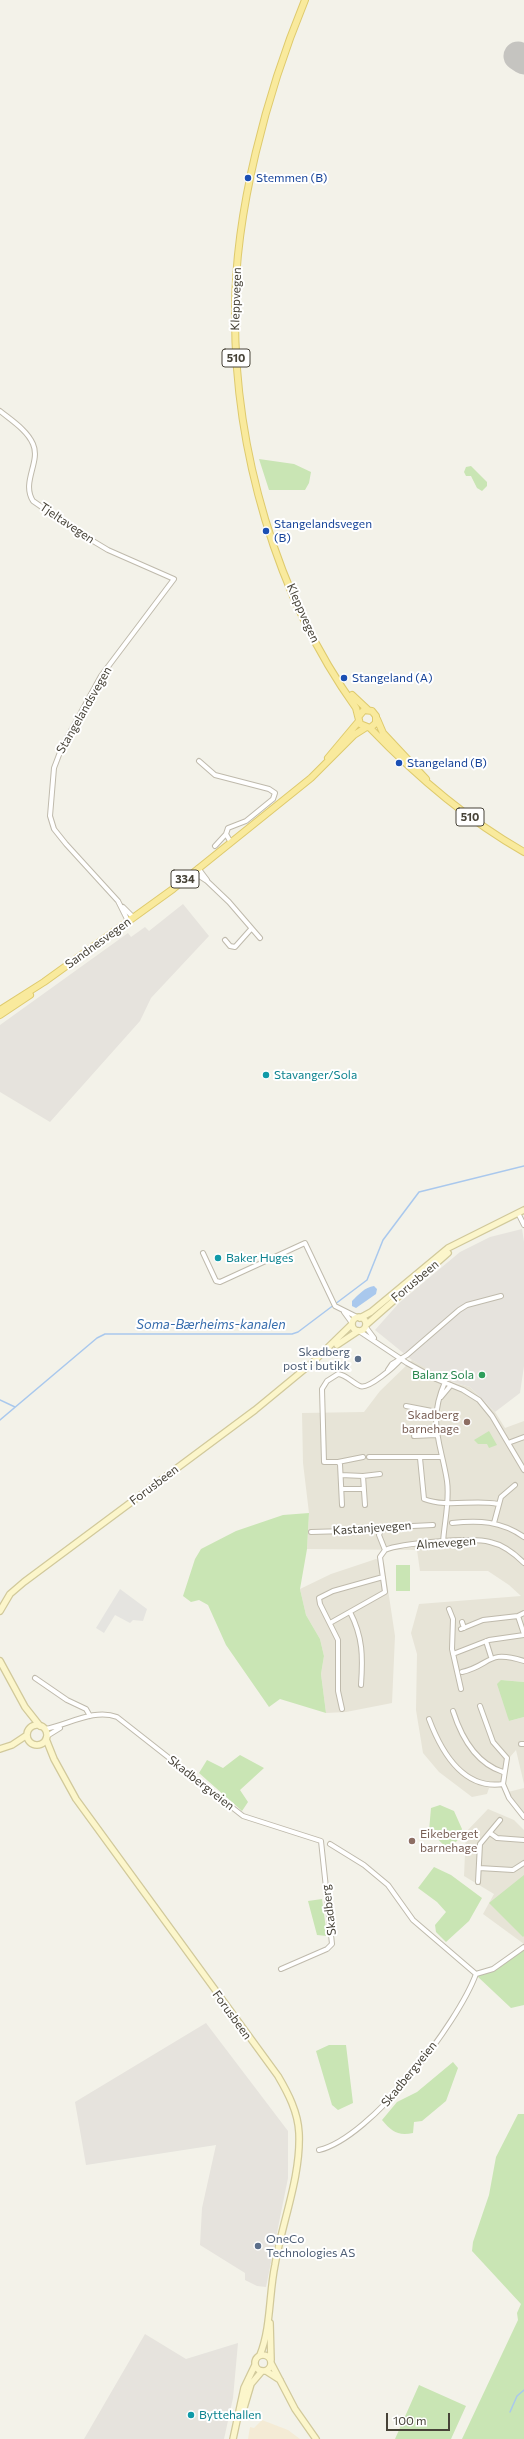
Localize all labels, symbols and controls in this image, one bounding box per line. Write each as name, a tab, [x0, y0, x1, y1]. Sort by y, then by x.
place label: Stemmen (B)	[256, 171, 327, 185]
marker: Stemmen (B)	[243, 173, 253, 183]
street label: Kleppvegen	[228, 267, 244, 331]
road number: 510	[222, 349, 250, 367]
street label: Tjeltavegen	[37, 499, 97, 547]
place label: Stangelandsvegen (B)	[274, 517, 372, 545]
marker: Stangelandsvegen (B)	[261, 526, 271, 536]
street label: Kleppvegen	[284, 581, 322, 645]
street label: Stangelandsvegen	[53, 664, 115, 756]
place label: Stangeland (A)	[352, 671, 433, 685]
marker: Stangeland (A)	[339, 673, 349, 683]
place label: Stangeland (B)	[407, 756, 487, 770]
marker: Stangeland (B)	[394, 758, 404, 768]
road number: 510	[456, 808, 484, 826]
road number: 334	[171, 870, 199, 888]
street label: Sandnesvegen	[62, 914, 134, 972]
place label: Stavanger/Sola	[274, 1068, 357, 1082]
marker: Stavanger/Sola	[261, 1070, 271, 1080]
place label: Baker Huges	[226, 1251, 294, 1265]
marker: Baker Huges	[213, 1253, 223, 1263]
street label: Forusbeen	[388, 1257, 442, 1305]
water label: Soma-Bærheims-kanalen	[136, 1317, 286, 1333]
place label: Skadberg post i butikk	[283, 1345, 350, 1373]
marker: Skadberg post i butikk	[353, 1354, 363, 1364]
place label: Balanz Sola	[412, 1368, 474, 1382]
marker: Balanz Sola	[477, 1370, 487, 1380]
place label: Skadberg barnehage	[402, 1408, 459, 1436]
marker: Skadberg barnehage	[462, 1417, 472, 1427]
street label: Forusbeen	[127, 1462, 181, 1508]
street label: Kastanjevegen	[332, 1518, 412, 1538]
street label: Almevegen	[416, 1534, 476, 1552]
street label: Skadbergveien	[165, 1753, 237, 1813]
place label: Eikeberget barnehage	[420, 1827, 479, 1855]
marker: Eikeberget barnehage	[407, 1836, 417, 1846]
street label: Skadberg	[319, 1884, 339, 1936]
street label: Forusbeen	[209, 1988, 255, 2042]
street label: Skadbergveien	[378, 2038, 440, 2110]
place label: OneCo Technologies AS	[266, 2232, 355, 2260]
marker: OneCo Technologies AS	[253, 2241, 263, 2251]
scale bar	[388, 2405, 452, 2431]
place label: Byttehallen	[199, 2408, 261, 2422]
marker: Byttehallen	[186, 2410, 196, 2420]
text: 100 m	[393, 2413, 427, 2427]

